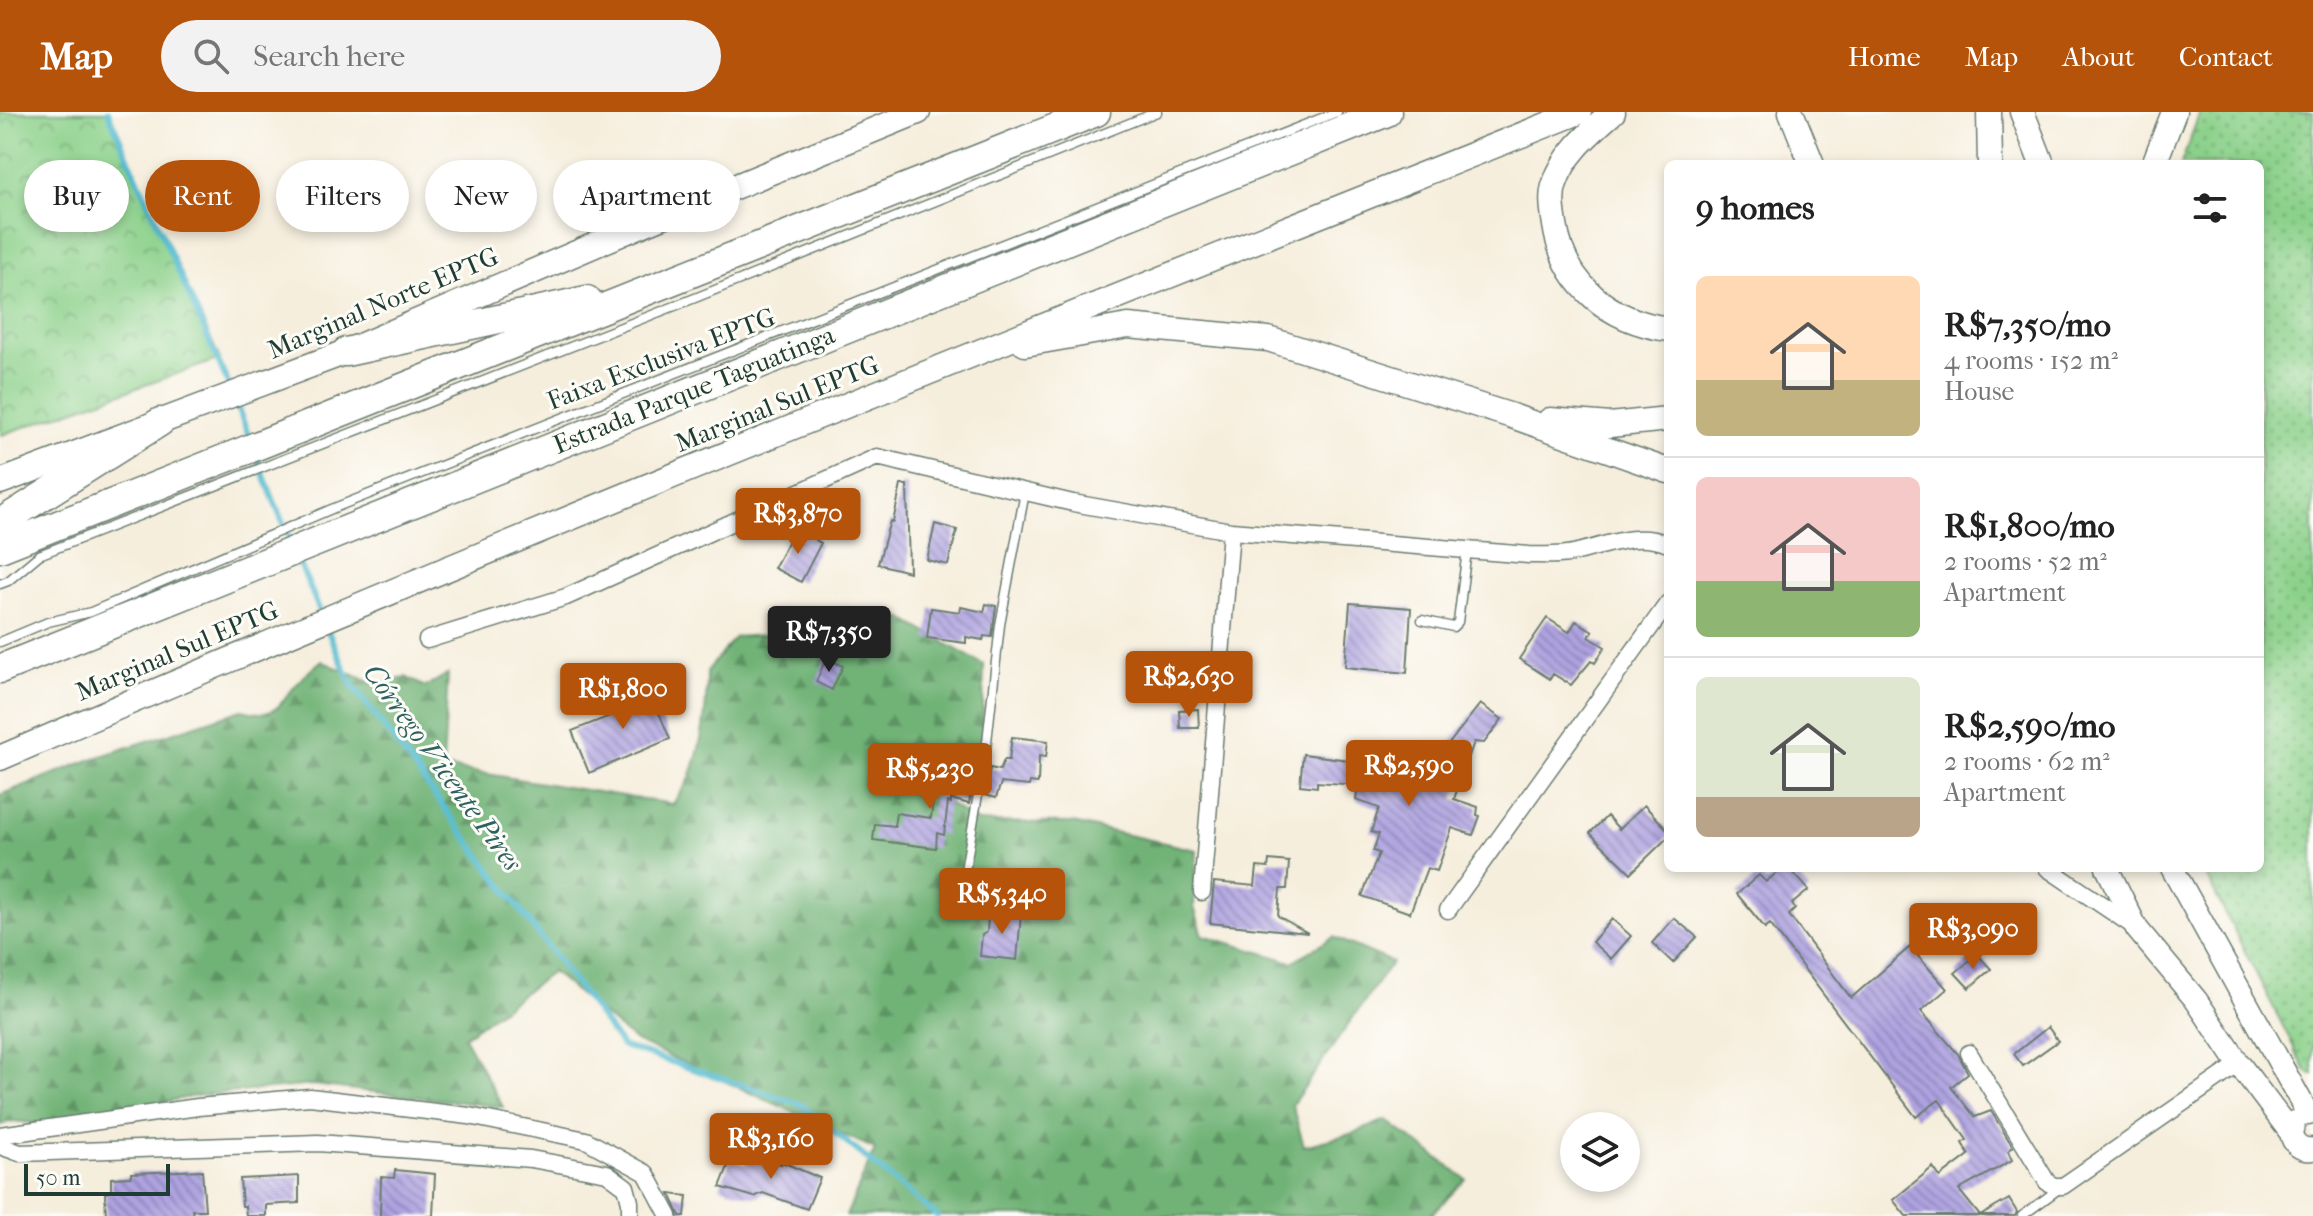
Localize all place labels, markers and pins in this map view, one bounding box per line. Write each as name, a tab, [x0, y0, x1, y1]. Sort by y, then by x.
pin: R$3,870	[724, 488, 872, 556]
pin: R$7,350	[755, 606, 903, 674]
pin: R$2,630	[1115, 651, 1263, 719]
pin: R$1,800	[549, 663, 697, 731]
pin: R$2,590	[1335, 740, 1483, 808]
pin: R$5,230	[856, 743, 1004, 811]
pin: R$5,340	[928, 868, 1076, 936]
pin: R$3,090	[1899, 903, 2047, 971]
pin: R$3,160	[697, 1113, 845, 1181]

